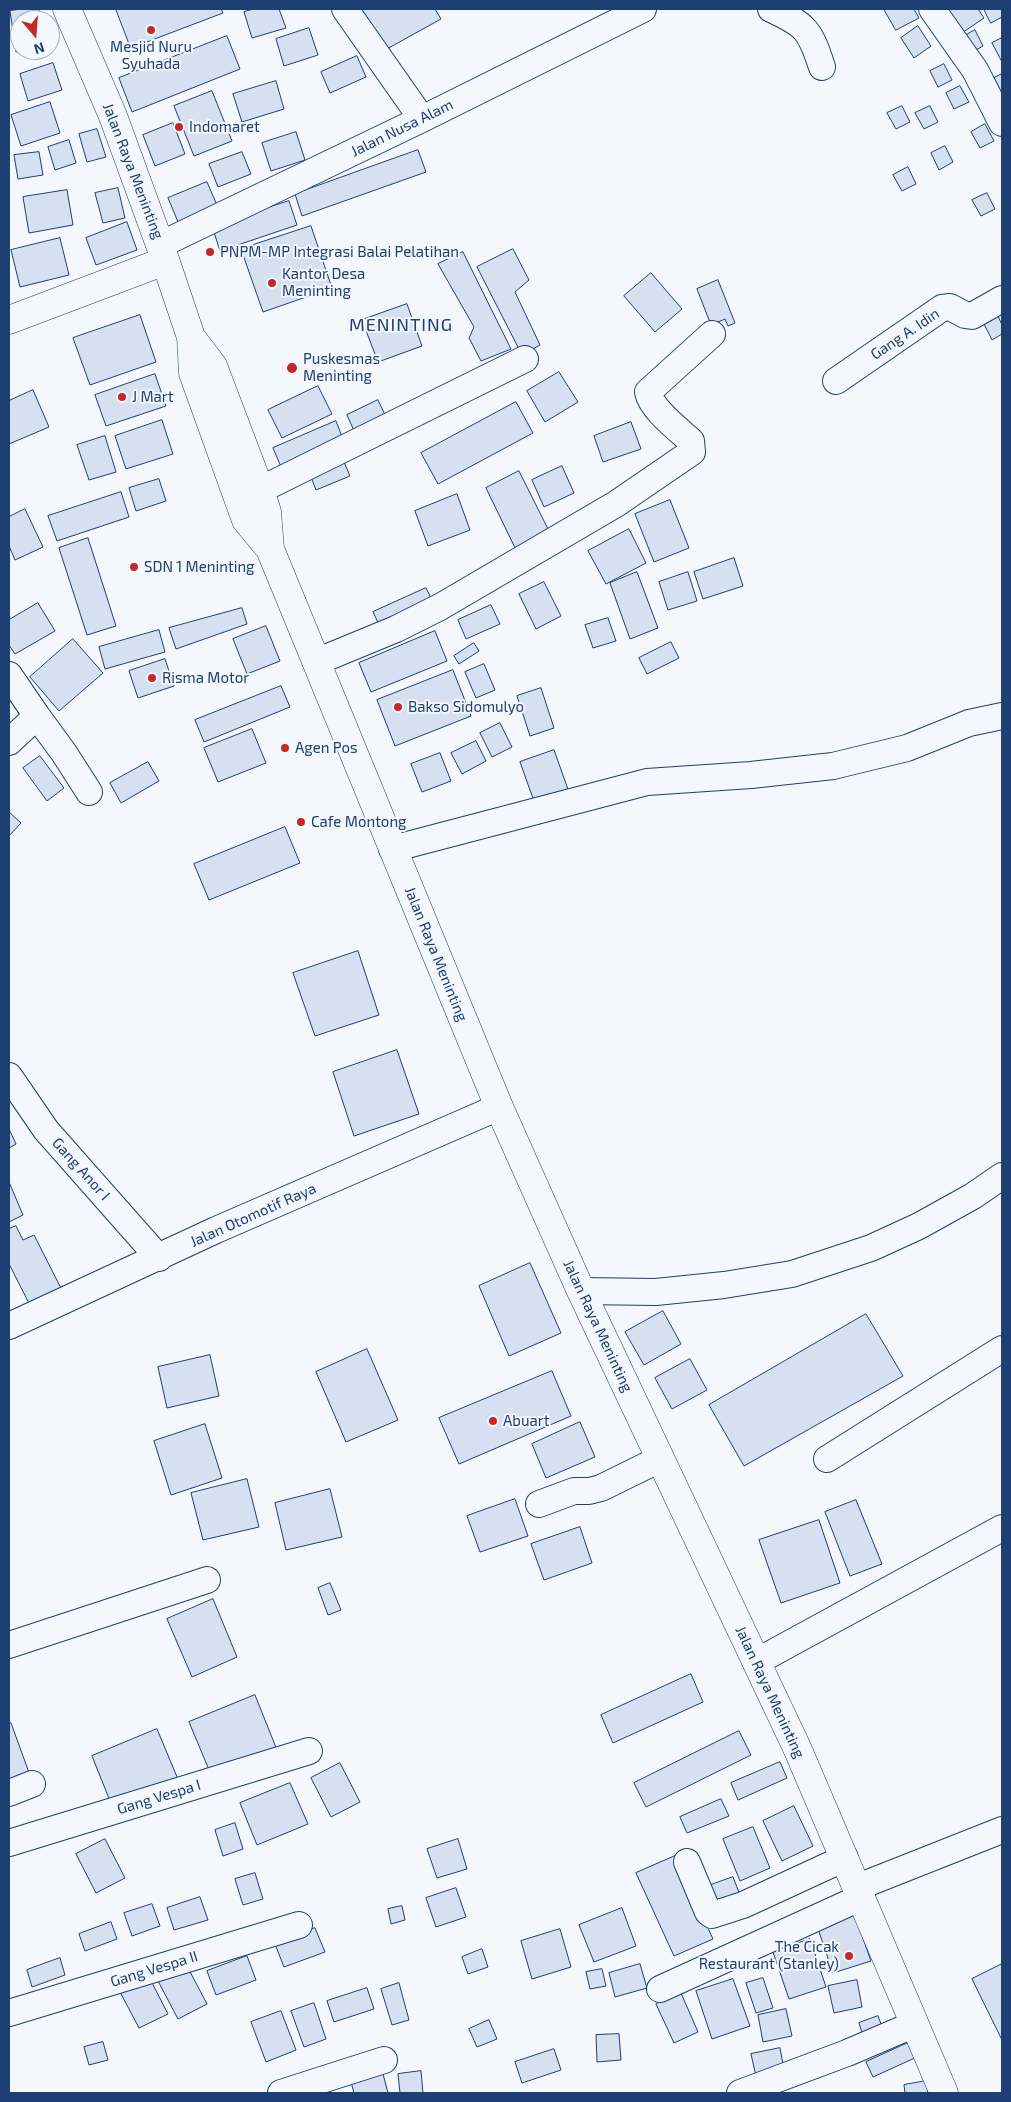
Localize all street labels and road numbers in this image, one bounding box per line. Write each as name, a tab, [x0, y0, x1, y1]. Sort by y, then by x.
street label: Jalan Nusa Alam	[348, 95, 456, 161]
street label: Jalan Raya Meninting	[99, 101, 167, 241]
street label: Gang A. Idin	[867, 304, 943, 364]
street label: Jalan Raya Meninting	[401, 884, 471, 1024]
street label: Gang Anor I	[48, 1134, 114, 1204]
street label: Jalan Otomotif Raya	[187, 1179, 319, 1251]
street label: Jalan Raya Meninting	[559, 1257, 637, 1395]
street label: Jalan Raya Meninting	[731, 1623, 809, 1761]
street label: Gang Vespa I	[115, 1776, 203, 1818]
street label: Gang Vespa II	[108, 1947, 200, 1991]

